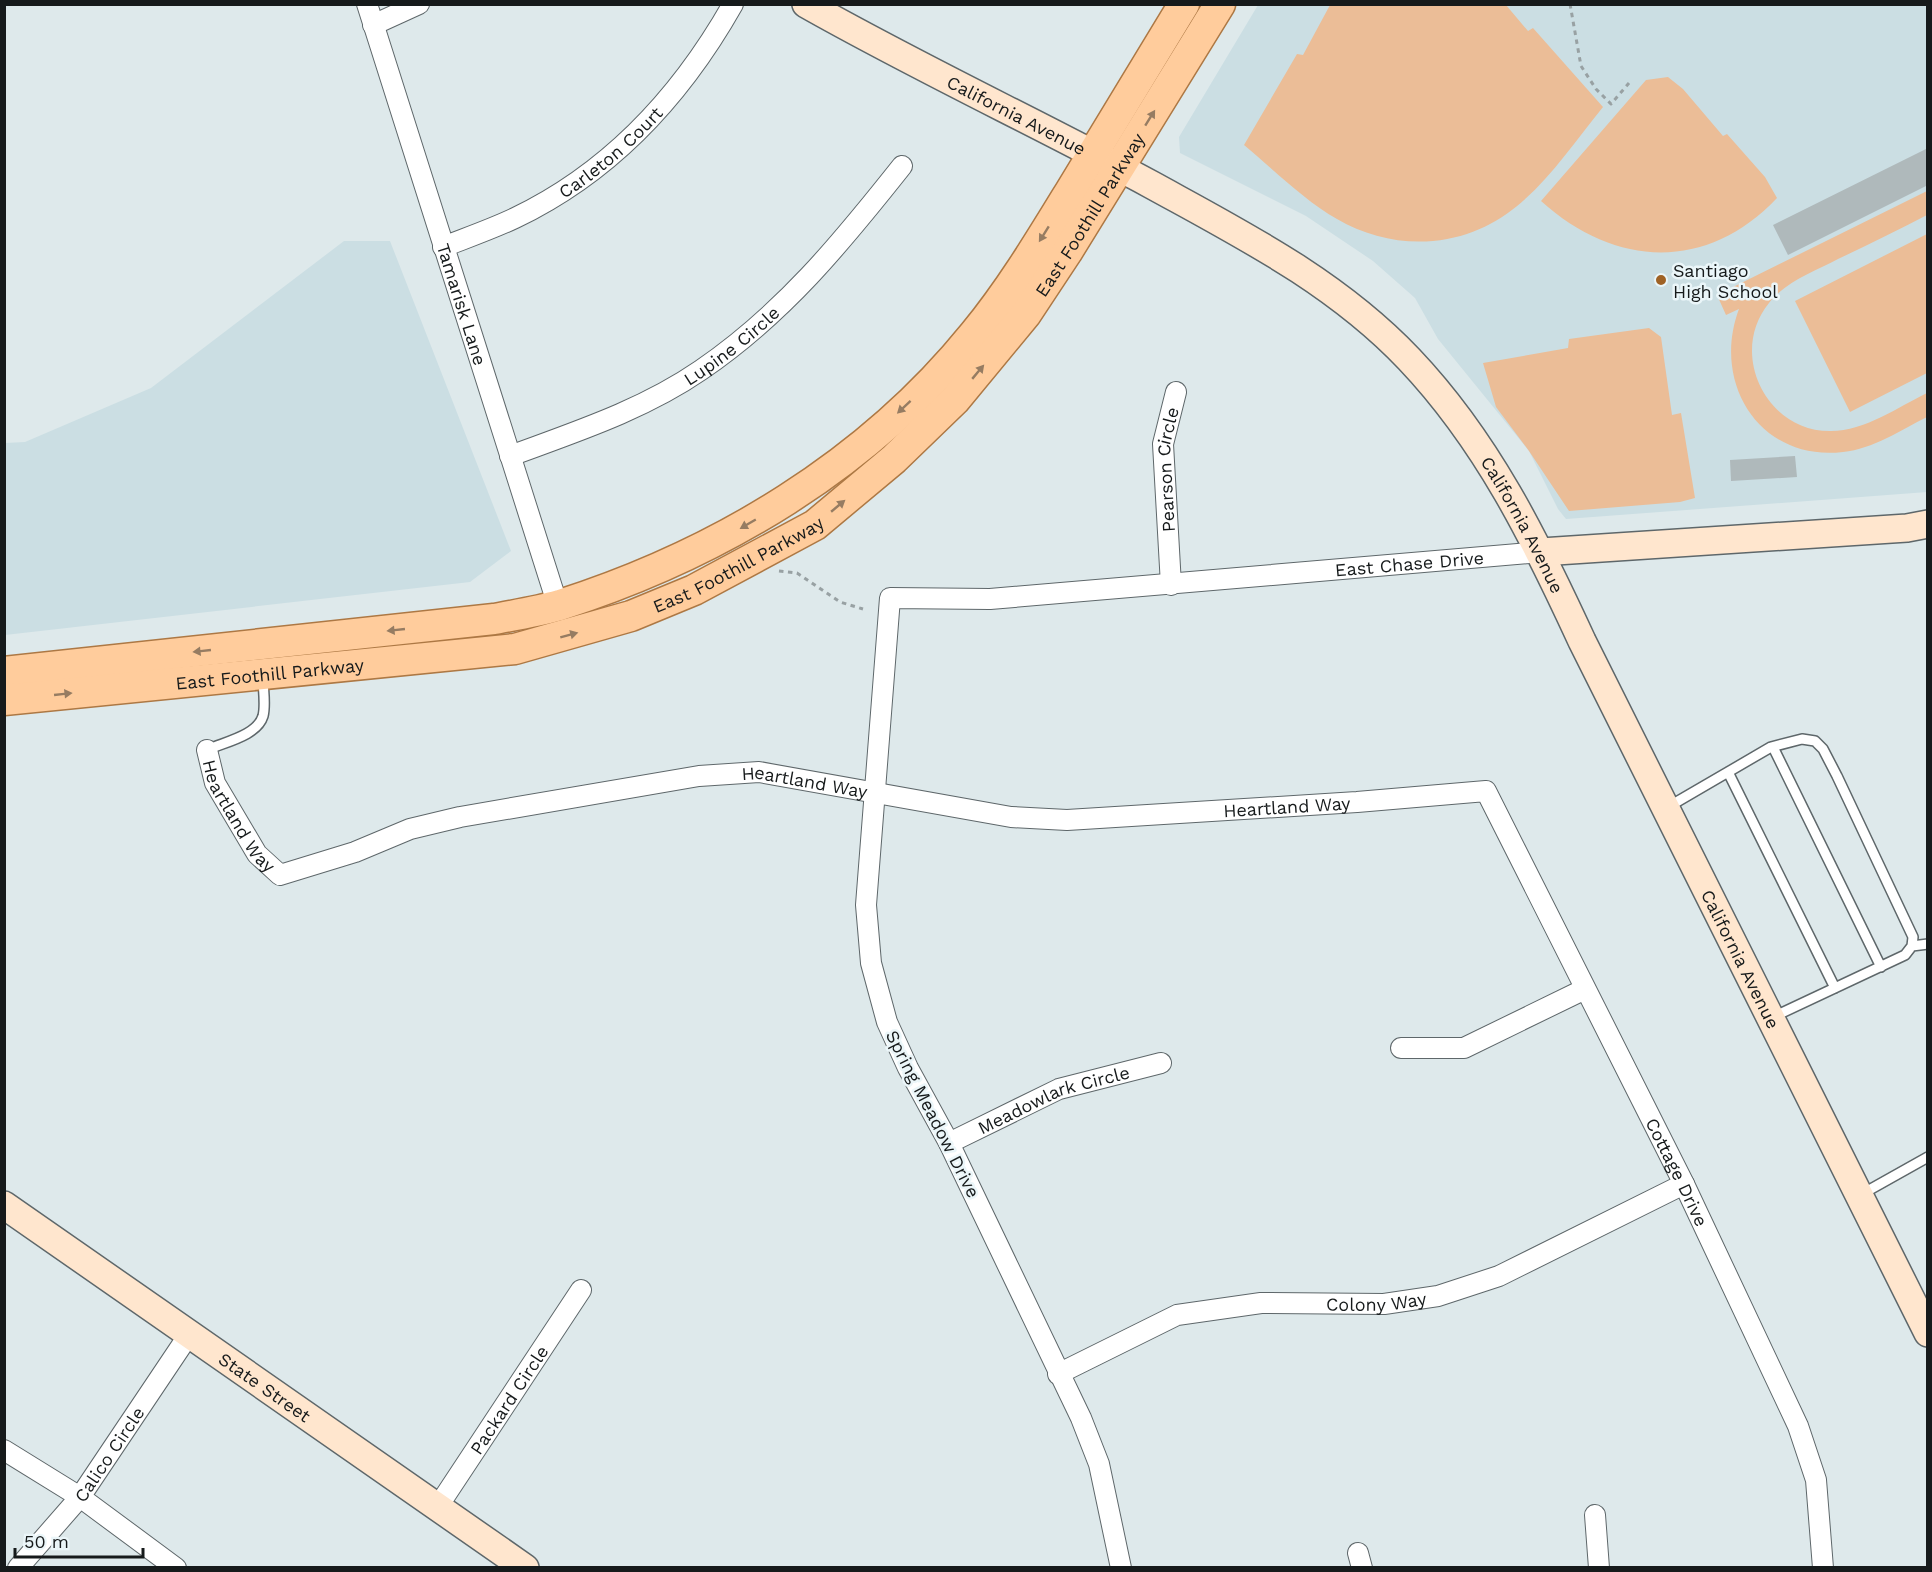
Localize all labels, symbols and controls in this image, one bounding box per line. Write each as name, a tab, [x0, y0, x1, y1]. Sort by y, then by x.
street label: California Avenue	[944, 71, 1089, 159]
street label: Carleton Court	[554, 102, 667, 202]
one-way arrow	[1144, 110, 1155, 126]
street label: East Foothill Parkway	[1030, 128, 1149, 300]
one-way arrow	[1038, 226, 1049, 242]
street label: Tamarisk Lane	[433, 241, 491, 368]
place label: Santiago High School	[1673, 260, 1778, 302]
marker: Santiago High School	[1654, 273, 1668, 287]
street label: Lupine Circle	[680, 301, 783, 389]
one-way arrow	[971, 365, 984, 380]
one-way arrow	[897, 400, 911, 414]
street label: Pearson Circle	[1153, 405, 1182, 533]
street label: California Avenue	[1477, 452, 1568, 596]
one-way arrow	[830, 501, 845, 513]
street label: East Foothill Parkway	[650, 511, 828, 616]
one-way arrow	[739, 519, 756, 529]
street label: East Chase Drive	[1334, 546, 1485, 580]
one-way arrow	[387, 625, 406, 635]
one-way arrow	[560, 630, 578, 639]
one-way arrow	[193, 646, 212, 656]
street label: East Foothill Parkway	[175, 654, 365, 693]
one-way arrow	[53, 689, 72, 699]
street label: Heartland Way	[199, 758, 280, 877]
street label: Heartland Way	[741, 761, 870, 802]
street label: Heartland Way	[1223, 792, 1352, 821]
street label: California Avenue	[1697, 886, 1784, 1032]
street label: Spring Meadow Drive	[882, 1027, 984, 1201]
street label: Meadowlark Circle	[974, 1061, 1132, 1138]
street label: Cottage Drive	[1642, 1114, 1713, 1229]
street label: Colony Way	[1326, 1287, 1428, 1315]
street label: Packard Circle	[465, 1341, 552, 1458]
street label: State Street	[215, 1348, 315, 1426]
street label: Calico Circle	[69, 1402, 148, 1506]
scale bar	[15, 1521, 142, 1559]
text: 50 m	[24, 1531, 69, 1552]

